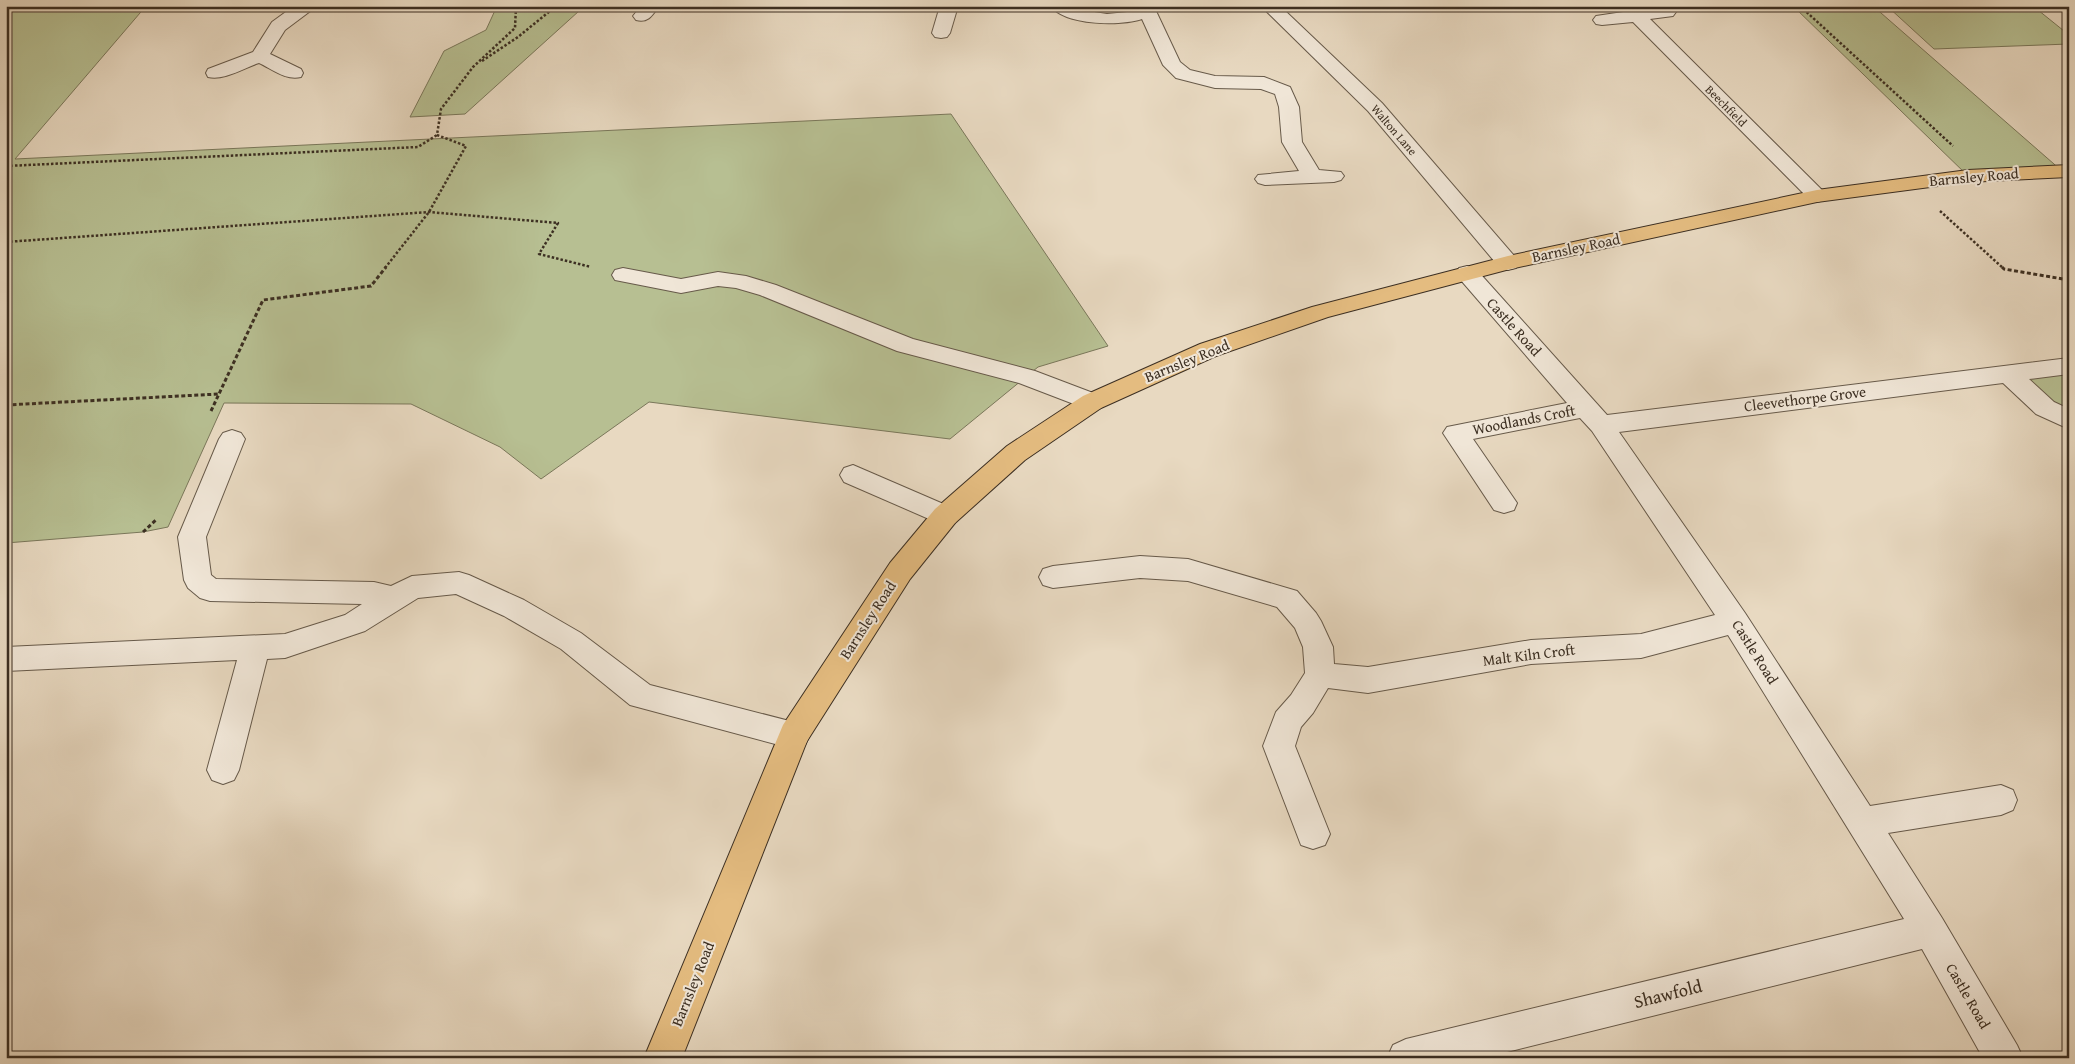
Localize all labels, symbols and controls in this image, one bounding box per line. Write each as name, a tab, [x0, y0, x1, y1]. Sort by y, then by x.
street label: Beechfield	[1702, 81, 1751, 131]
street label: Walton Lane	[1367, 101, 1422, 159]
street label: Barnsley Road	[1928, 162, 2019, 191]
street label: Barnsley Road	[1530, 228, 1622, 267]
street label: Castle Road	[1482, 293, 1546, 361]
street label: Barnsley Road	[1141, 334, 1232, 387]
street label: Cleevethorpe Grove	[1743, 381, 1867, 416]
street label: Woodlands Croft	[1471, 399, 1578, 440]
street label: Barnsley Road	[834, 576, 901, 663]
street label: Castle Road	[1727, 615, 1784, 688]
street label: Malt Kiln Croft	[1481, 638, 1577, 671]
street label: Barnsley Road	[666, 938, 719, 1029]
street label: Castle Road	[1941, 959, 1996, 1032]
street label: Shawfold	[1631, 972, 1705, 1015]

